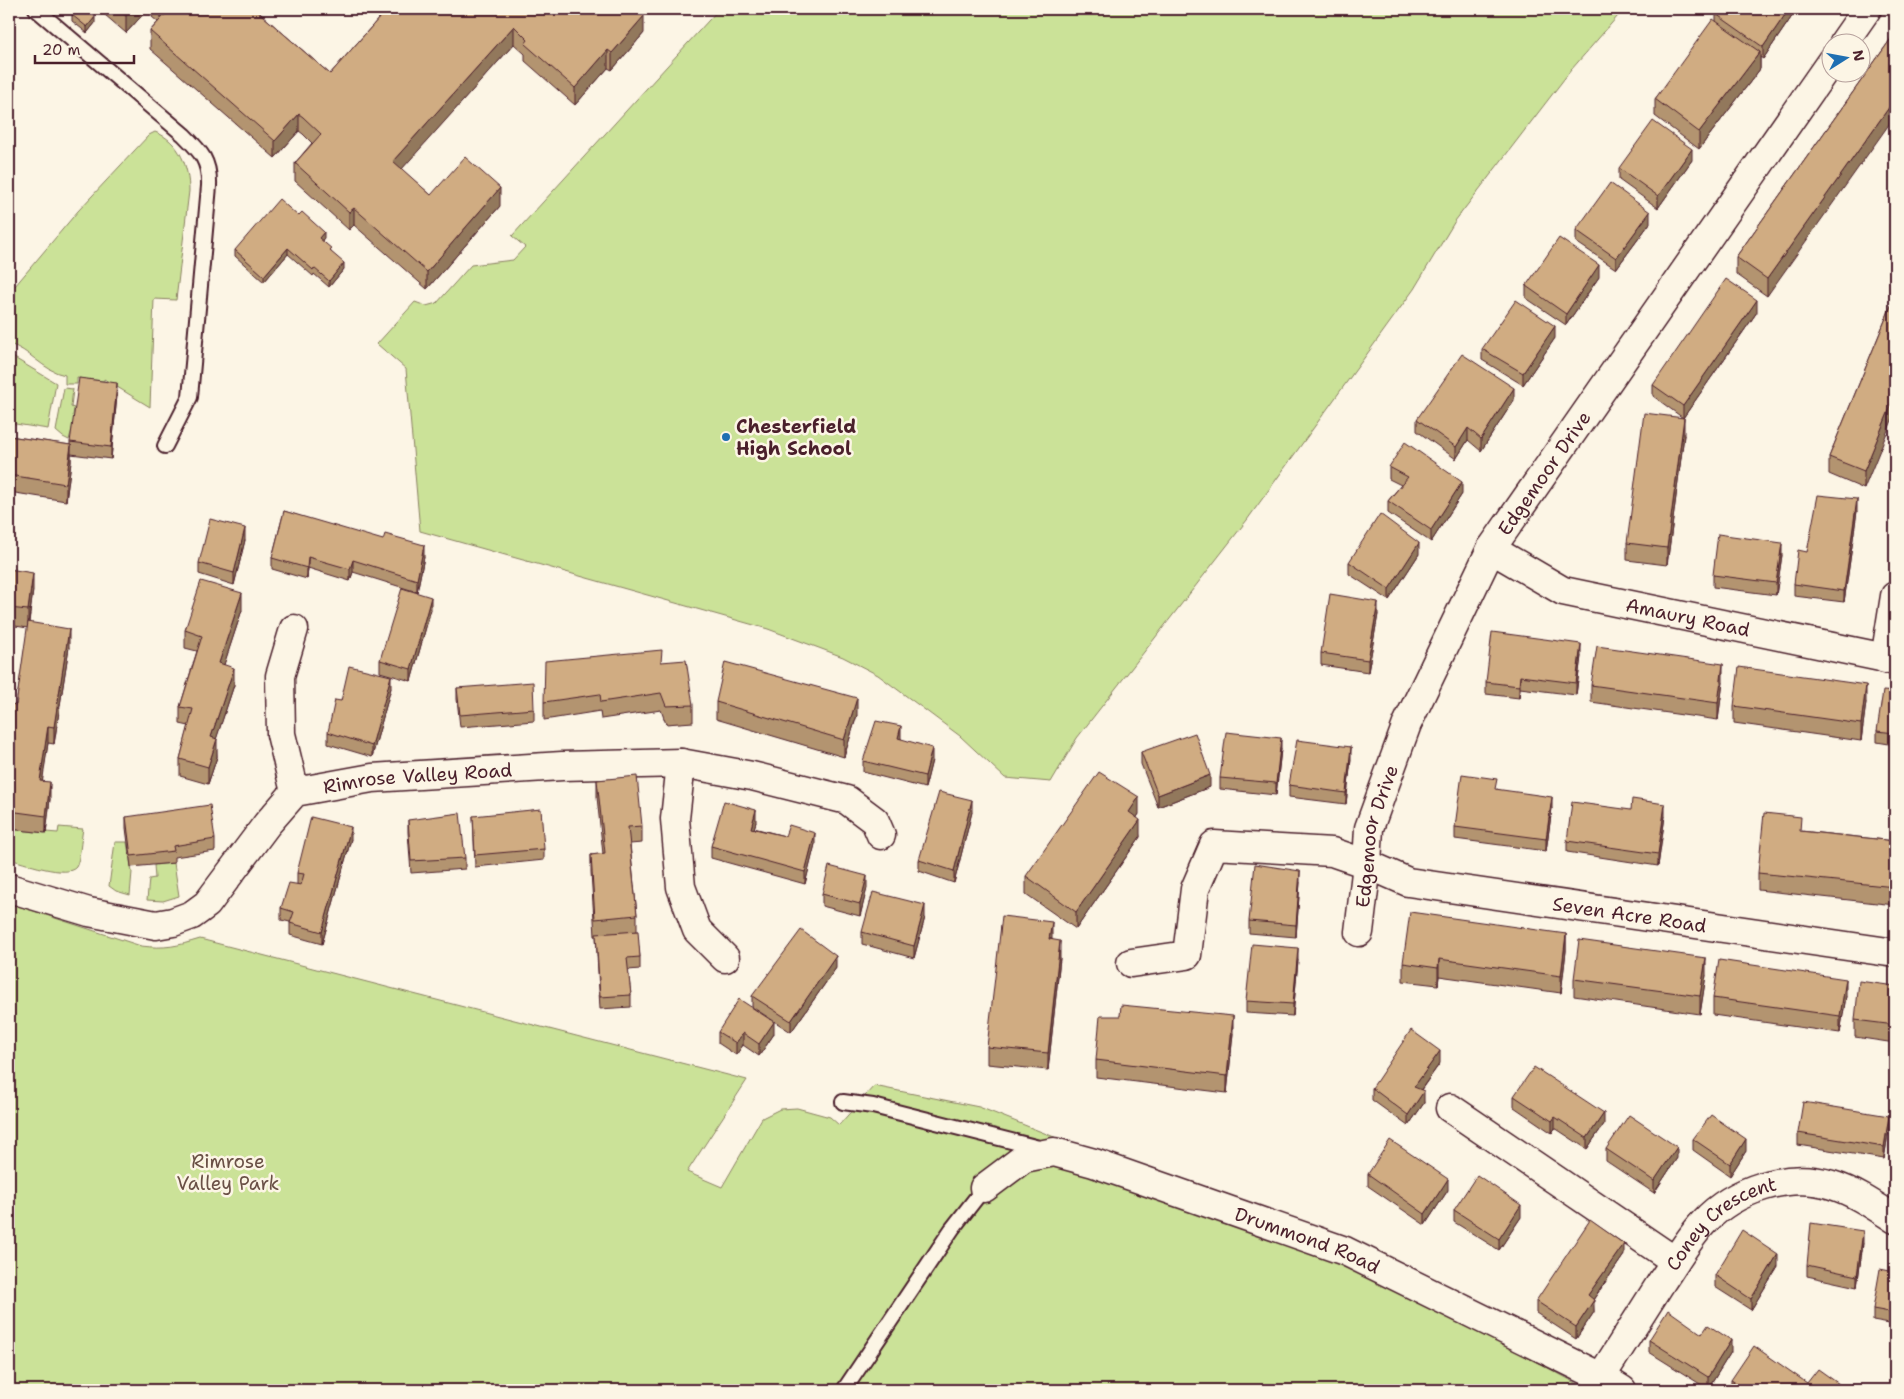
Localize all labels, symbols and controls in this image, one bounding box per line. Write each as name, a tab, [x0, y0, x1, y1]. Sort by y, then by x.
scale bar	[35, 32, 134, 64]
north arrow	[1822, 32, 1872, 82]
text: 20 m	[42, 40, 81, 60]
text: N	[1849, 48, 1869, 63]
street label: Edgemoor Drive	[1492, 406, 1596, 540]
place label: Chesterfield High School	[736, 414, 856, 461]
marker: Chesterfield High School	[720, 431, 732, 443]
street label: Amaury Road	[1624, 592, 1752, 642]
street label: Rimrose Valley Road	[321, 757, 513, 799]
street label: Edgemoor Drive	[1349, 761, 1404, 909]
street label: Seven Acre Road	[1551, 891, 1708, 938]
park label: Rimrose Valley Park	[177, 1149, 280, 1196]
street label: Coney Crescent	[1660, 1171, 1779, 1275]
street label: Drummond Road	[1231, 1201, 1384, 1279]

